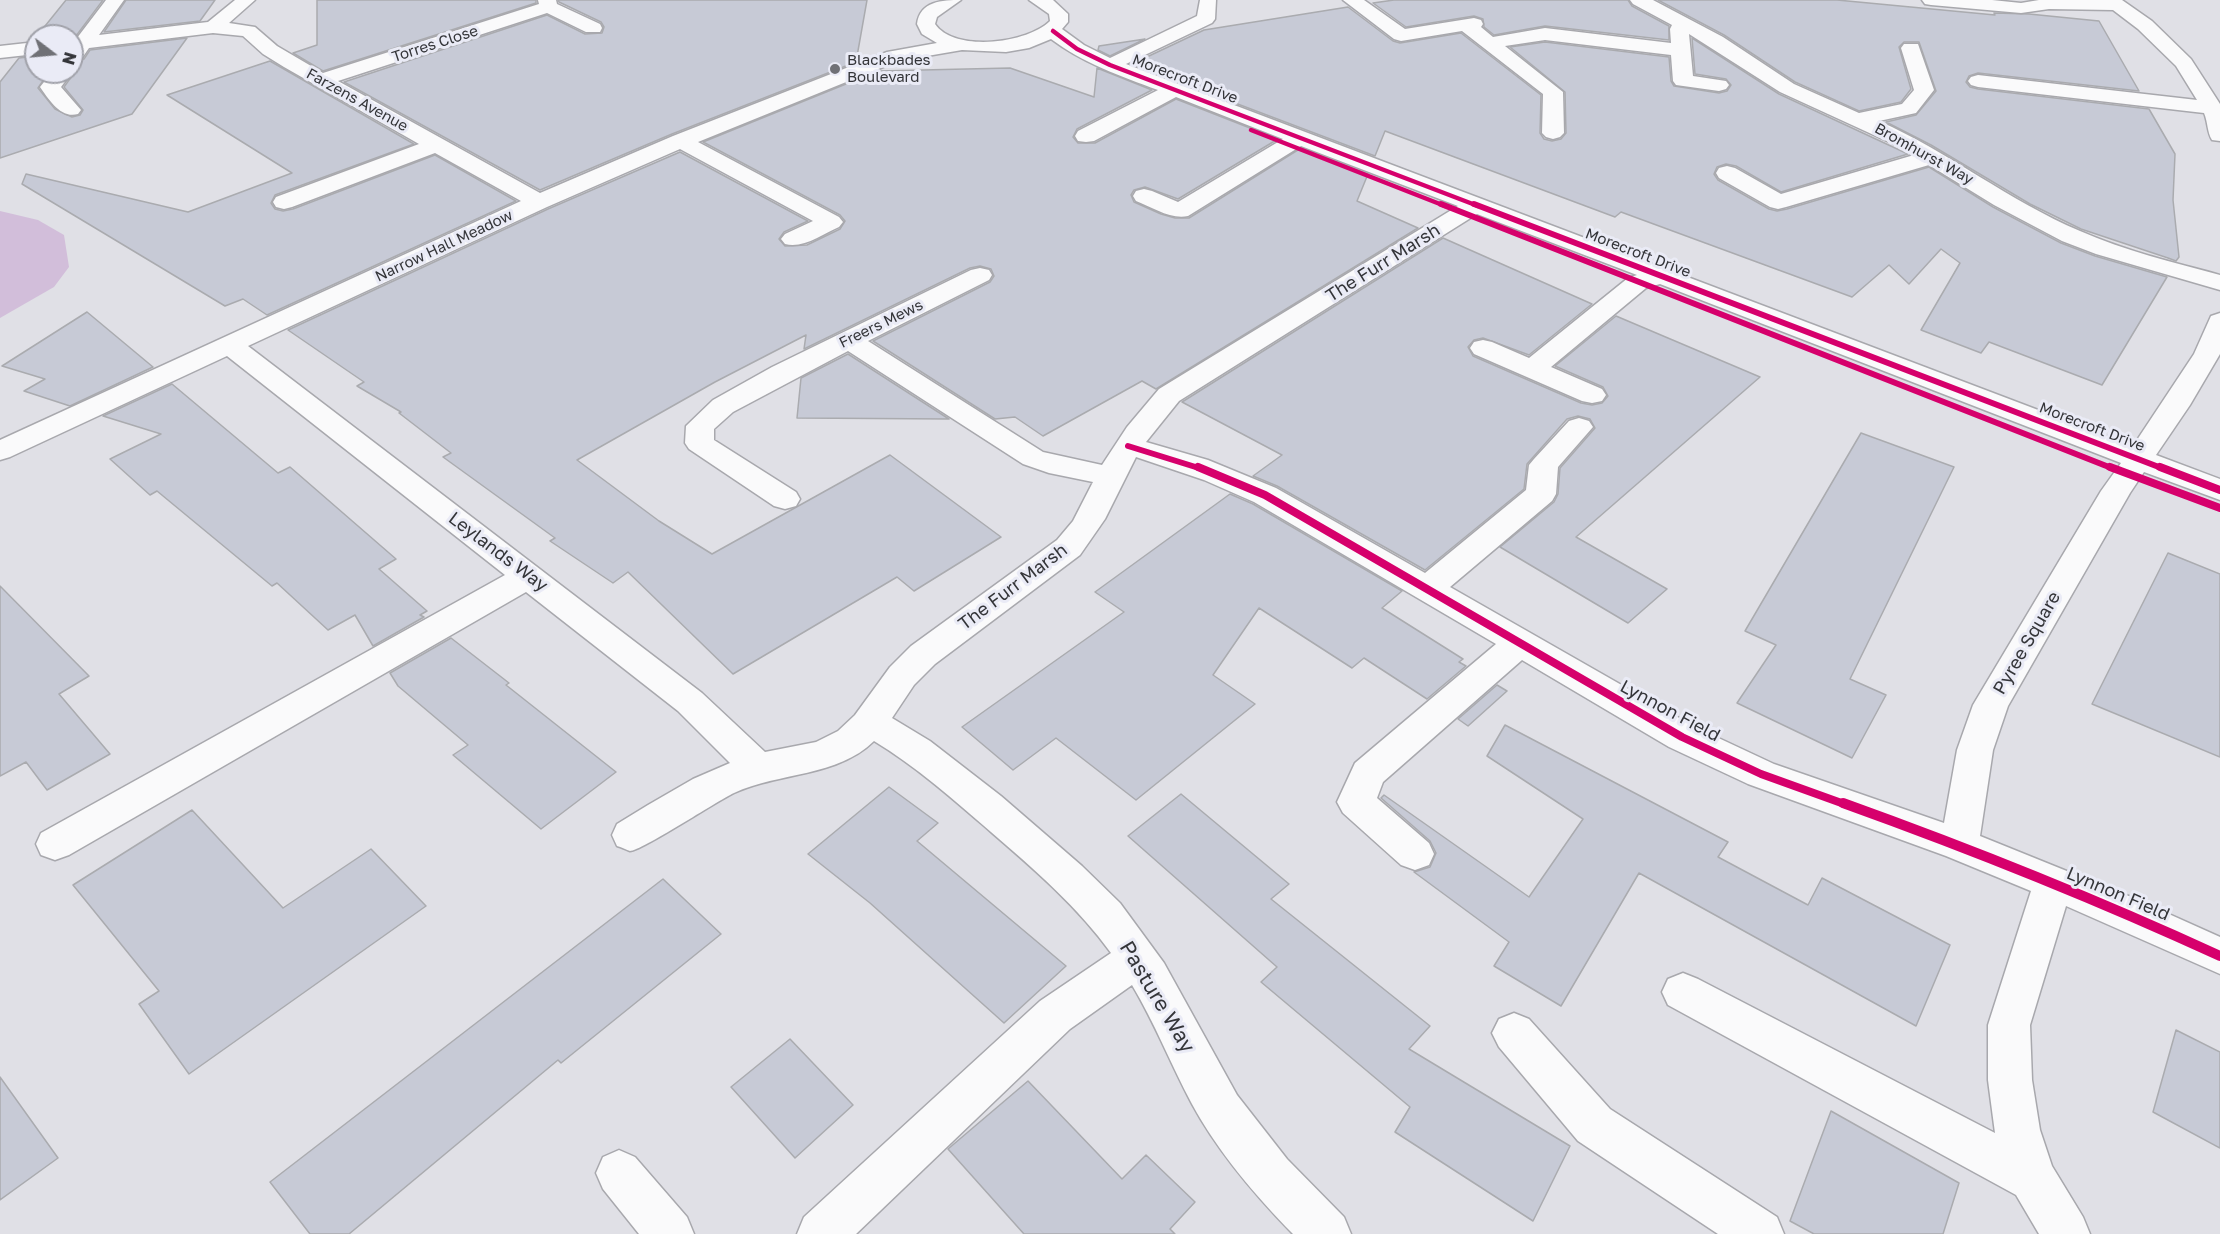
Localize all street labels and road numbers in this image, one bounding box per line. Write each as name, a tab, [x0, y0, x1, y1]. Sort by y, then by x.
street label: Torres Close	[390, 22, 480, 66]
street label: Morecroft Drive	[1130, 51, 1240, 107]
street label: Farzens Avenue	[303, 65, 411, 135]
street label: Bromhurst Way	[1871, 119, 1977, 189]
street label: Narrow Hall Meadow	[372, 206, 516, 286]
street label: The Furr Marsh	[1322, 219, 1444, 307]
street label: Morecroft Drive	[1583, 225, 1693, 281]
street label: Freers Mews	[836, 296, 926, 352]
street label: Morecroft Drive	[2037, 399, 2147, 455]
street label: Leylands Way	[444, 508, 552, 596]
street label: The Furr Marsh	[954, 539, 1072, 635]
street label: Pyree Square	[1989, 588, 2065, 698]
street label: Lynnon Field	[1616, 676, 1724, 746]
street label: Lynnon Field	[2063, 863, 2173, 925]
street label: Pasture Way	[1114, 937, 1200, 1057]

